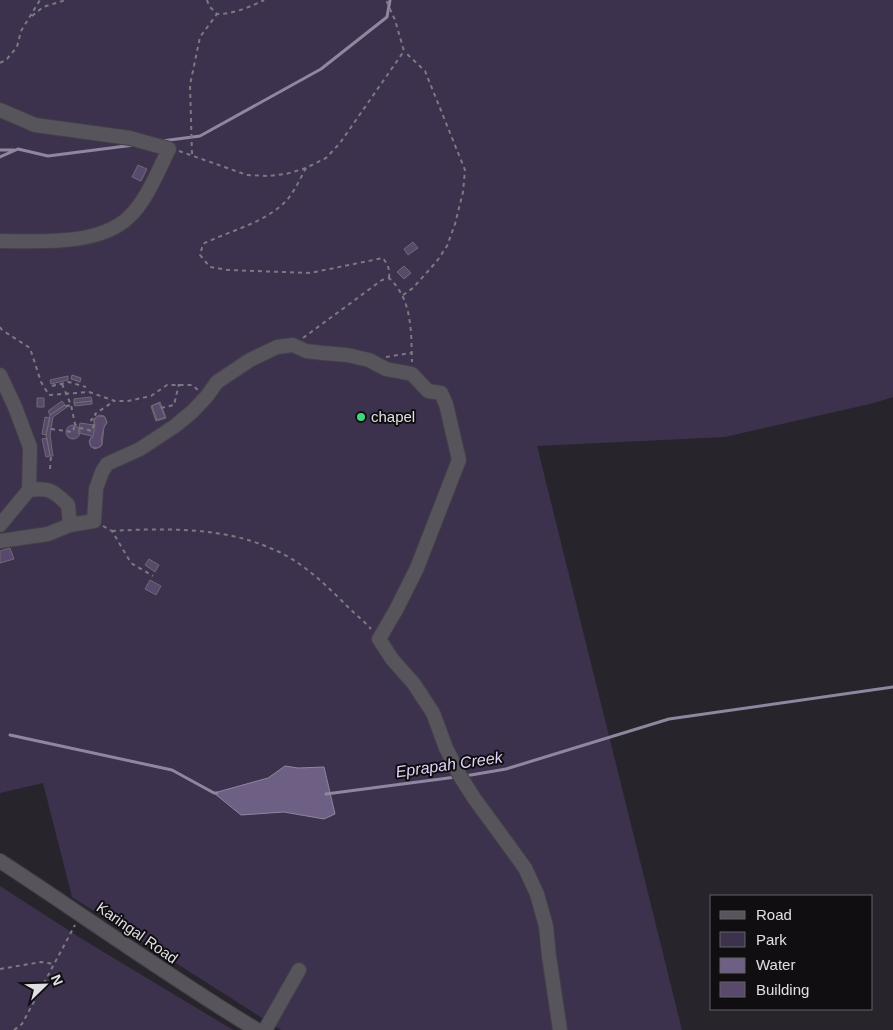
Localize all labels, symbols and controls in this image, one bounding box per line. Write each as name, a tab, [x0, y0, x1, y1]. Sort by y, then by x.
place label: chapel	[371, 408, 415, 425]
marker: chapel	[355, 411, 367, 423]
water label: Eprapah Creek	[395, 748, 505, 780]
legend	[710, 895, 873, 1010]
street label: Karingal Road	[93, 898, 181, 967]
text: Road	[756, 906, 792, 923]
text: Park	[756, 931, 787, 948]
text: Water	[756, 956, 795, 973]
north arrow	[20, 960, 70, 1010]
text: N	[48, 972, 66, 988]
text: Building	[756, 981, 809, 998]

